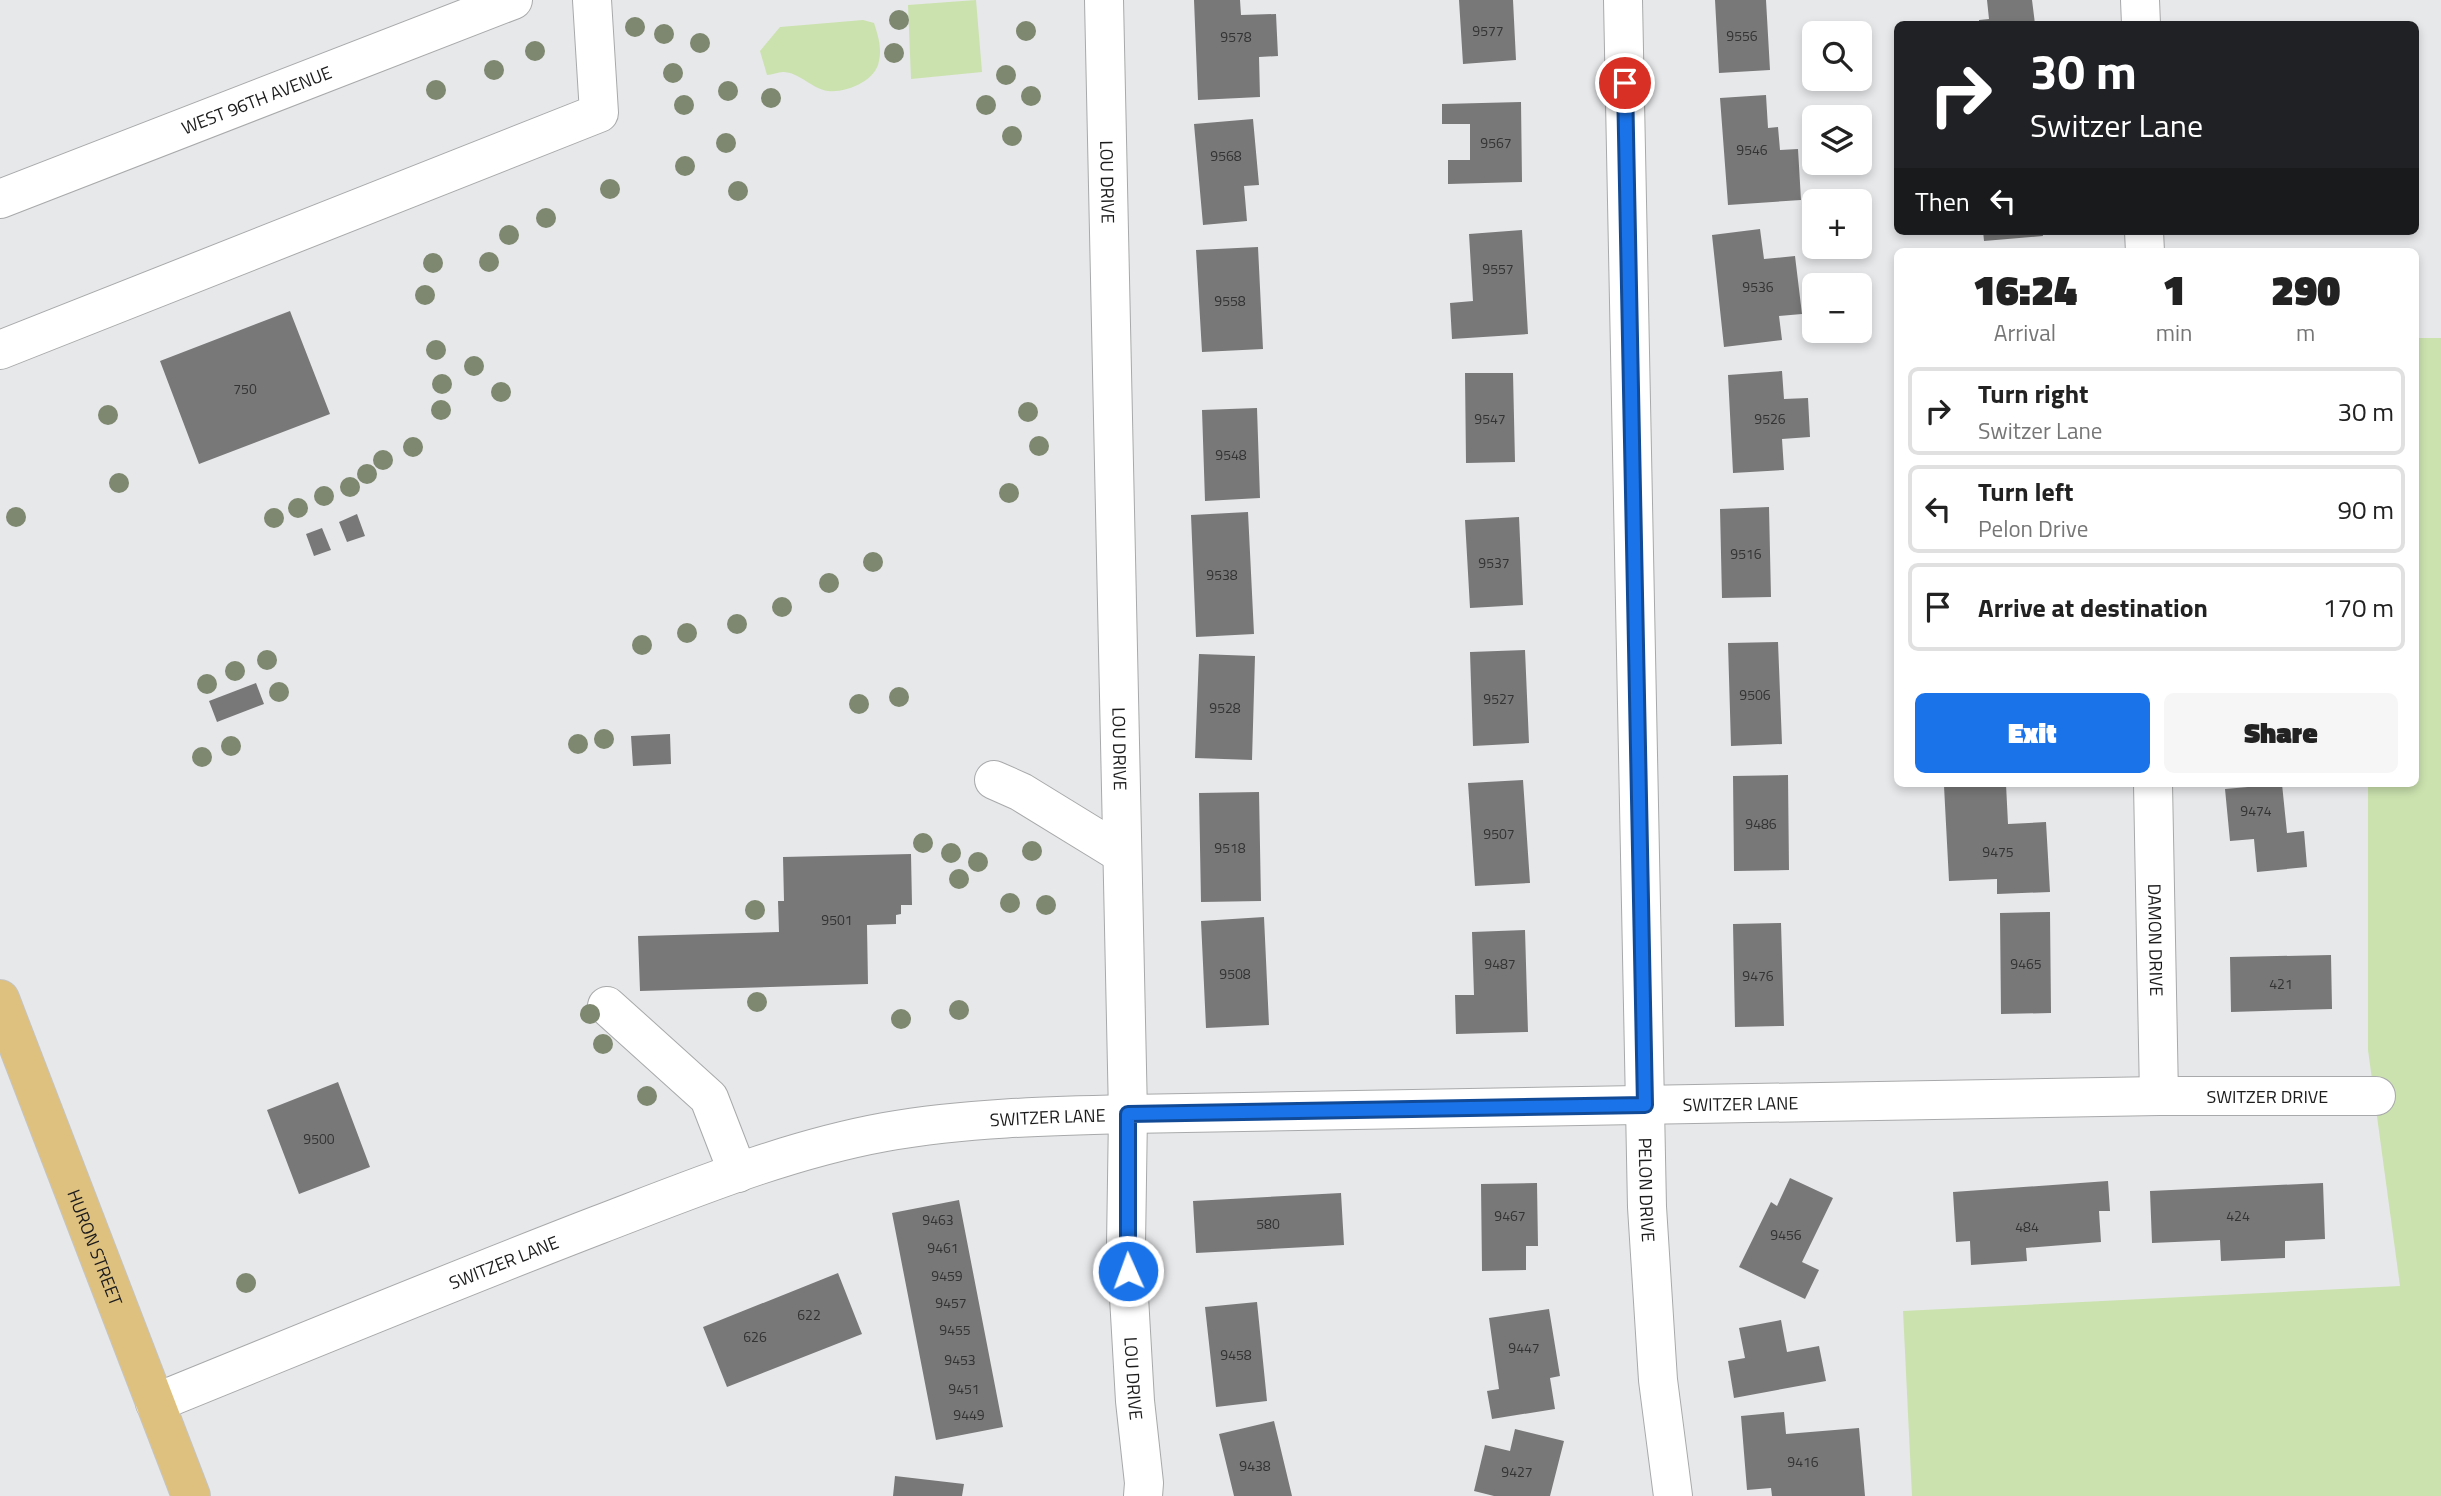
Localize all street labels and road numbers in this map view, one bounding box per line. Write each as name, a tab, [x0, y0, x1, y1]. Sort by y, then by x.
street label: WEST 96TH AVENUE	[177, 58, 336, 141]
street label: LOU DRIVE	[1094, 140, 1122, 224]
street label: LOU DRIVE	[1106, 707, 1135, 791]
street label: DAMON DRIVE	[2141, 883, 2171, 997]
street label: SWITZER DRIVE	[2206, 1083, 2328, 1110]
street label: SWITZER LANE	[1682, 1089, 1799, 1118]
street label: SWITZER LANE	[989, 1101, 1106, 1133]
street label: PELON DRIVE	[1632, 1137, 1663, 1243]
street label: HURON STREET	[61, 1185, 130, 1310]
street label: SWITZER LANE	[445, 1228, 562, 1296]
street label: LOU DRIVE	[1118, 1336, 1151, 1422]

